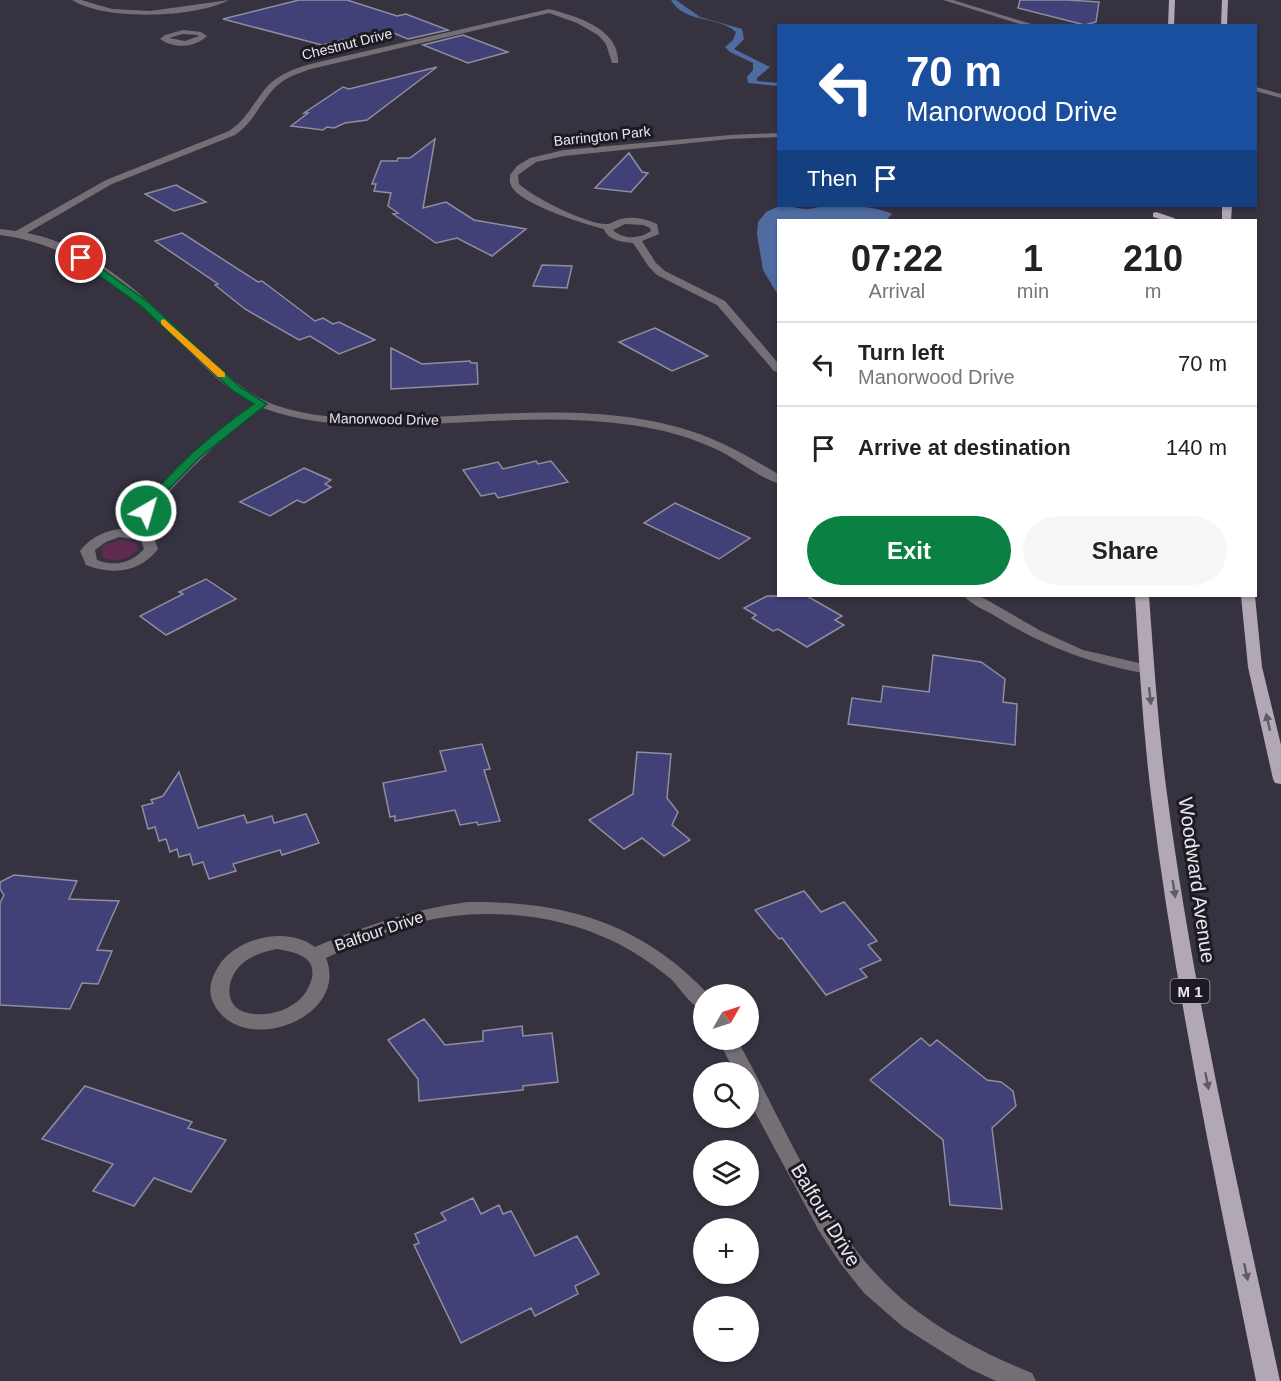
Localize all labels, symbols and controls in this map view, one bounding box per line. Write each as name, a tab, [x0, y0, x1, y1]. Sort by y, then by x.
street label: Chestnut Drive	[300, 25, 394, 63]
icon: left	[807, 48, 885, 126]
text: 70 m	[906, 48, 1002, 95]
text: Manorwood Drive	[906, 97, 1118, 127]
street label: Barrington Park	[553, 123, 652, 149]
icon: arrive	[869, 162, 902, 195]
text: Then	[807, 166, 857, 191]
pin	[55, 232, 106, 283]
text: 07:22	[851, 238, 943, 279]
text: 1	[1023, 238, 1043, 279]
text: 210	[1123, 238, 1183, 279]
icon: arrive	[64, 241, 97, 274]
text: Arrival	[869, 280, 925, 302]
text: min	[1017, 280, 1049, 302]
text: m	[1145, 280, 1161, 302]
text: Turn left	[858, 340, 944, 365]
icon: left	[807, 348, 840, 381]
text: 70 m	[1178, 351, 1227, 376]
text: Manorwood Drive	[858, 366, 1015, 388]
street label: Manorwood Drive	[329, 410, 439, 428]
icon: arrive	[807, 432, 840, 465]
text: Arrive at destination	[858, 435, 1071, 460]
text: 140 m	[1166, 435, 1227, 460]
position arrow	[114, 479, 178, 543]
button: Exit	[807, 516, 1011, 585]
button: Share	[1023, 516, 1227, 585]
one-way arrow	[1145, 686, 1155, 705]
one-way arrow	[1263, 712, 1272, 731]
street label: Woodward Avenue	[1174, 796, 1220, 964]
one-way arrow	[1170, 880, 1179, 899]
street label: Balfour Drive	[333, 908, 426, 954]
road number: M 1	[1170, 979, 1210, 1003]
north arrow	[693, 984, 759, 1050]
map controls	[693, 984, 759, 1362]
button: search	[693, 1062, 759, 1128]
one-way arrow	[1203, 1072, 1212, 1091]
button: layers	[693, 1140, 759, 1206]
street label: Balfour Drive	[787, 1160, 865, 1270]
button: +	[693, 1218, 759, 1284]
one-way arrow	[1242, 1263, 1251, 1282]
button: −	[693, 1296, 759, 1362]

